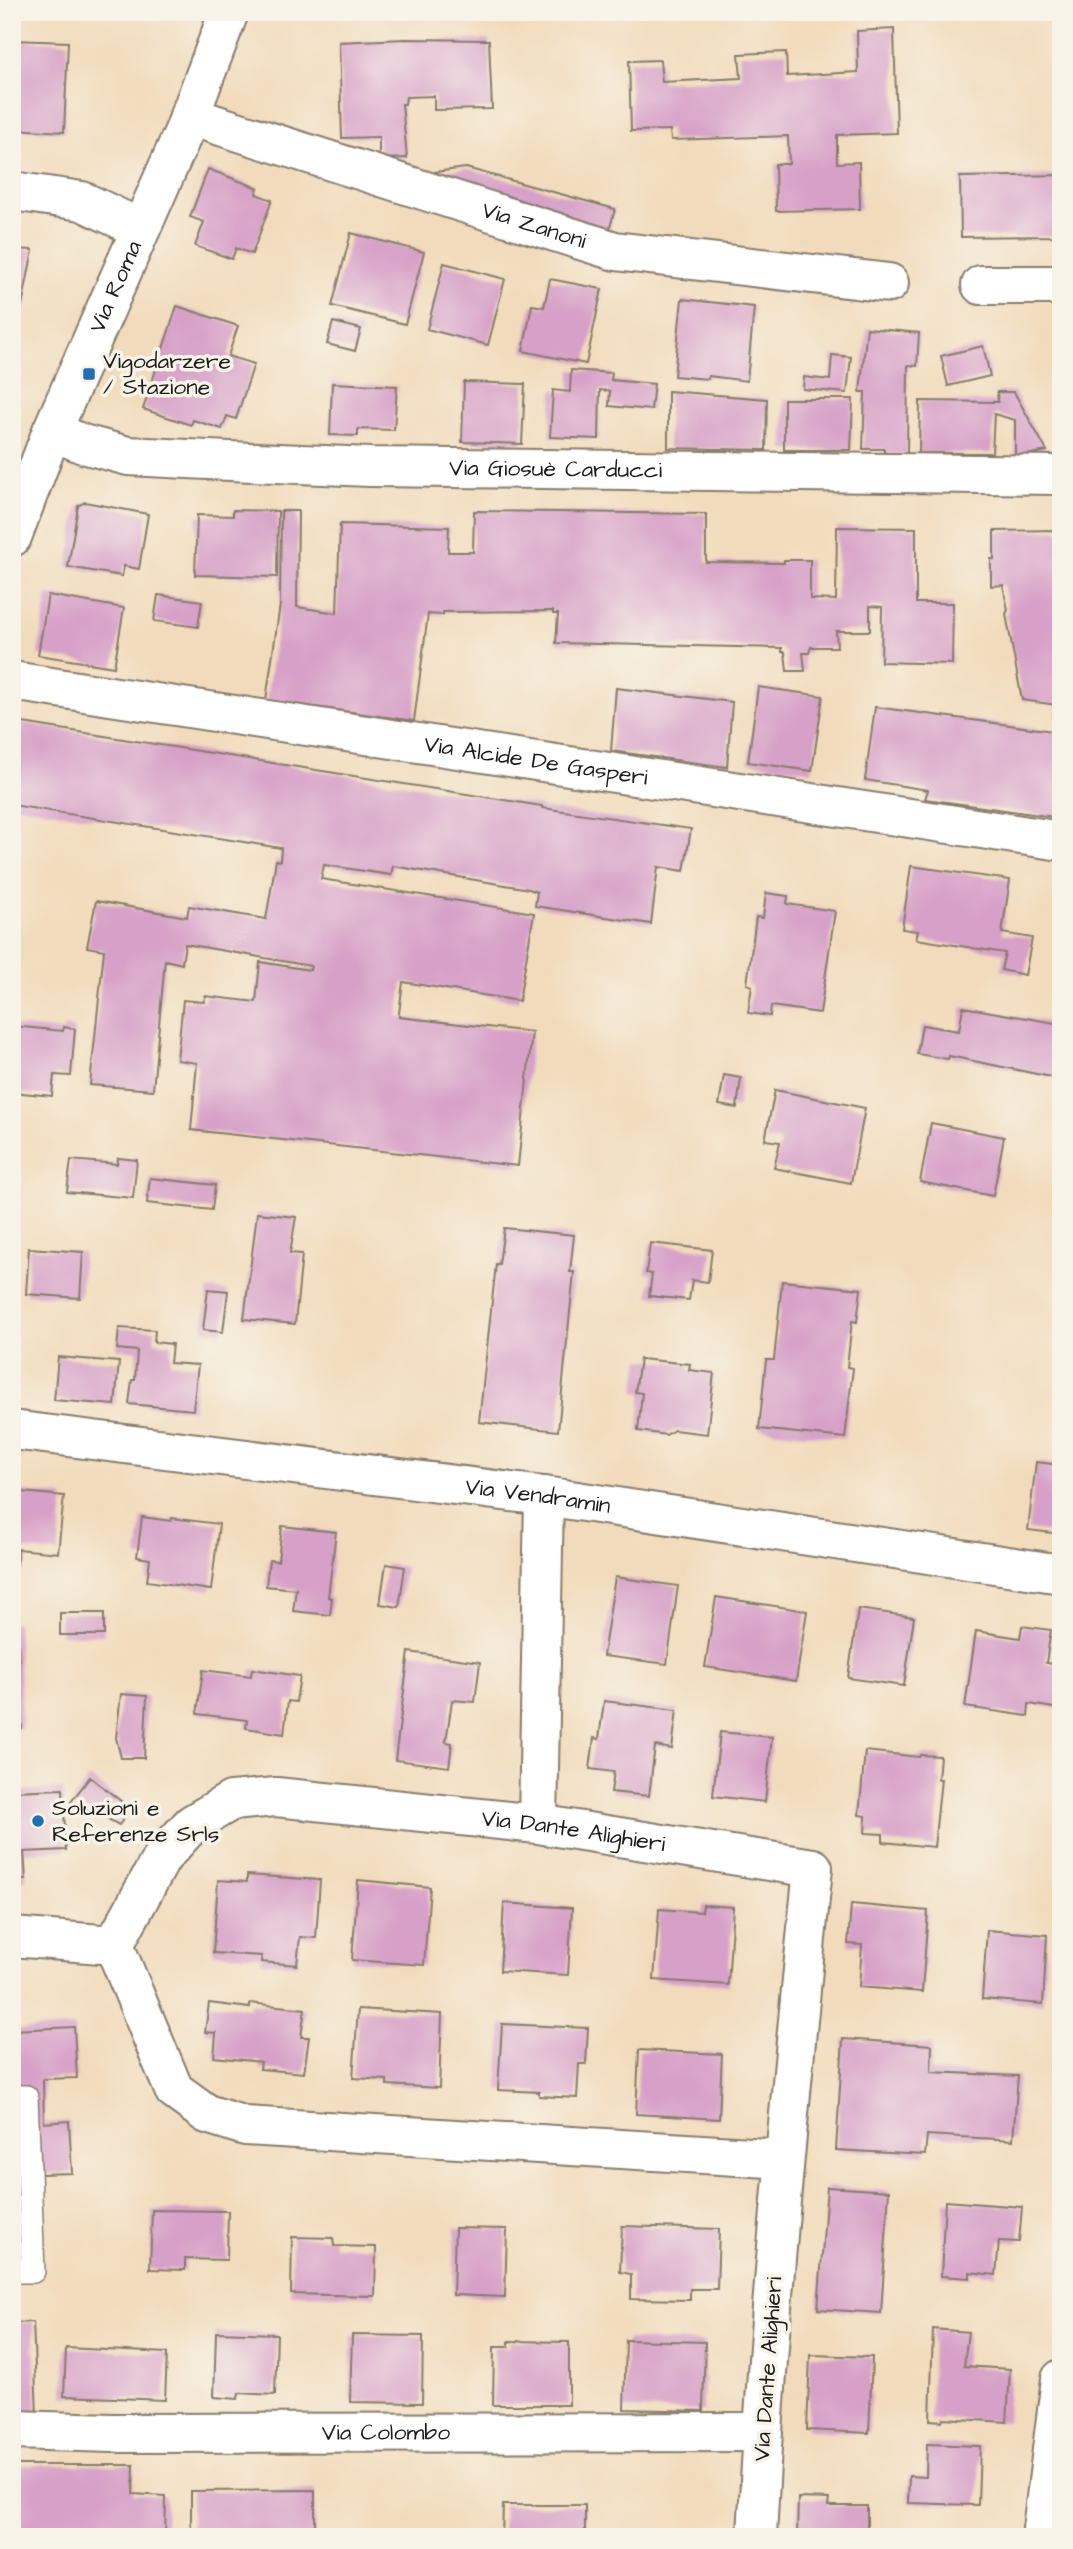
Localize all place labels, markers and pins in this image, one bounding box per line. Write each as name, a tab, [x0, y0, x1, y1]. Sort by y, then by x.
place label: Vigodarzere / Stazione	[103, 345, 231, 403]
marker: Vigodarzere / Stazione	[81, 366, 97, 382]
place label: Soluzioni e Referenze Srls	[52, 1792, 219, 1850]
marker: Soluzioni e Referenze Srls	[30, 1813, 46, 1829]

